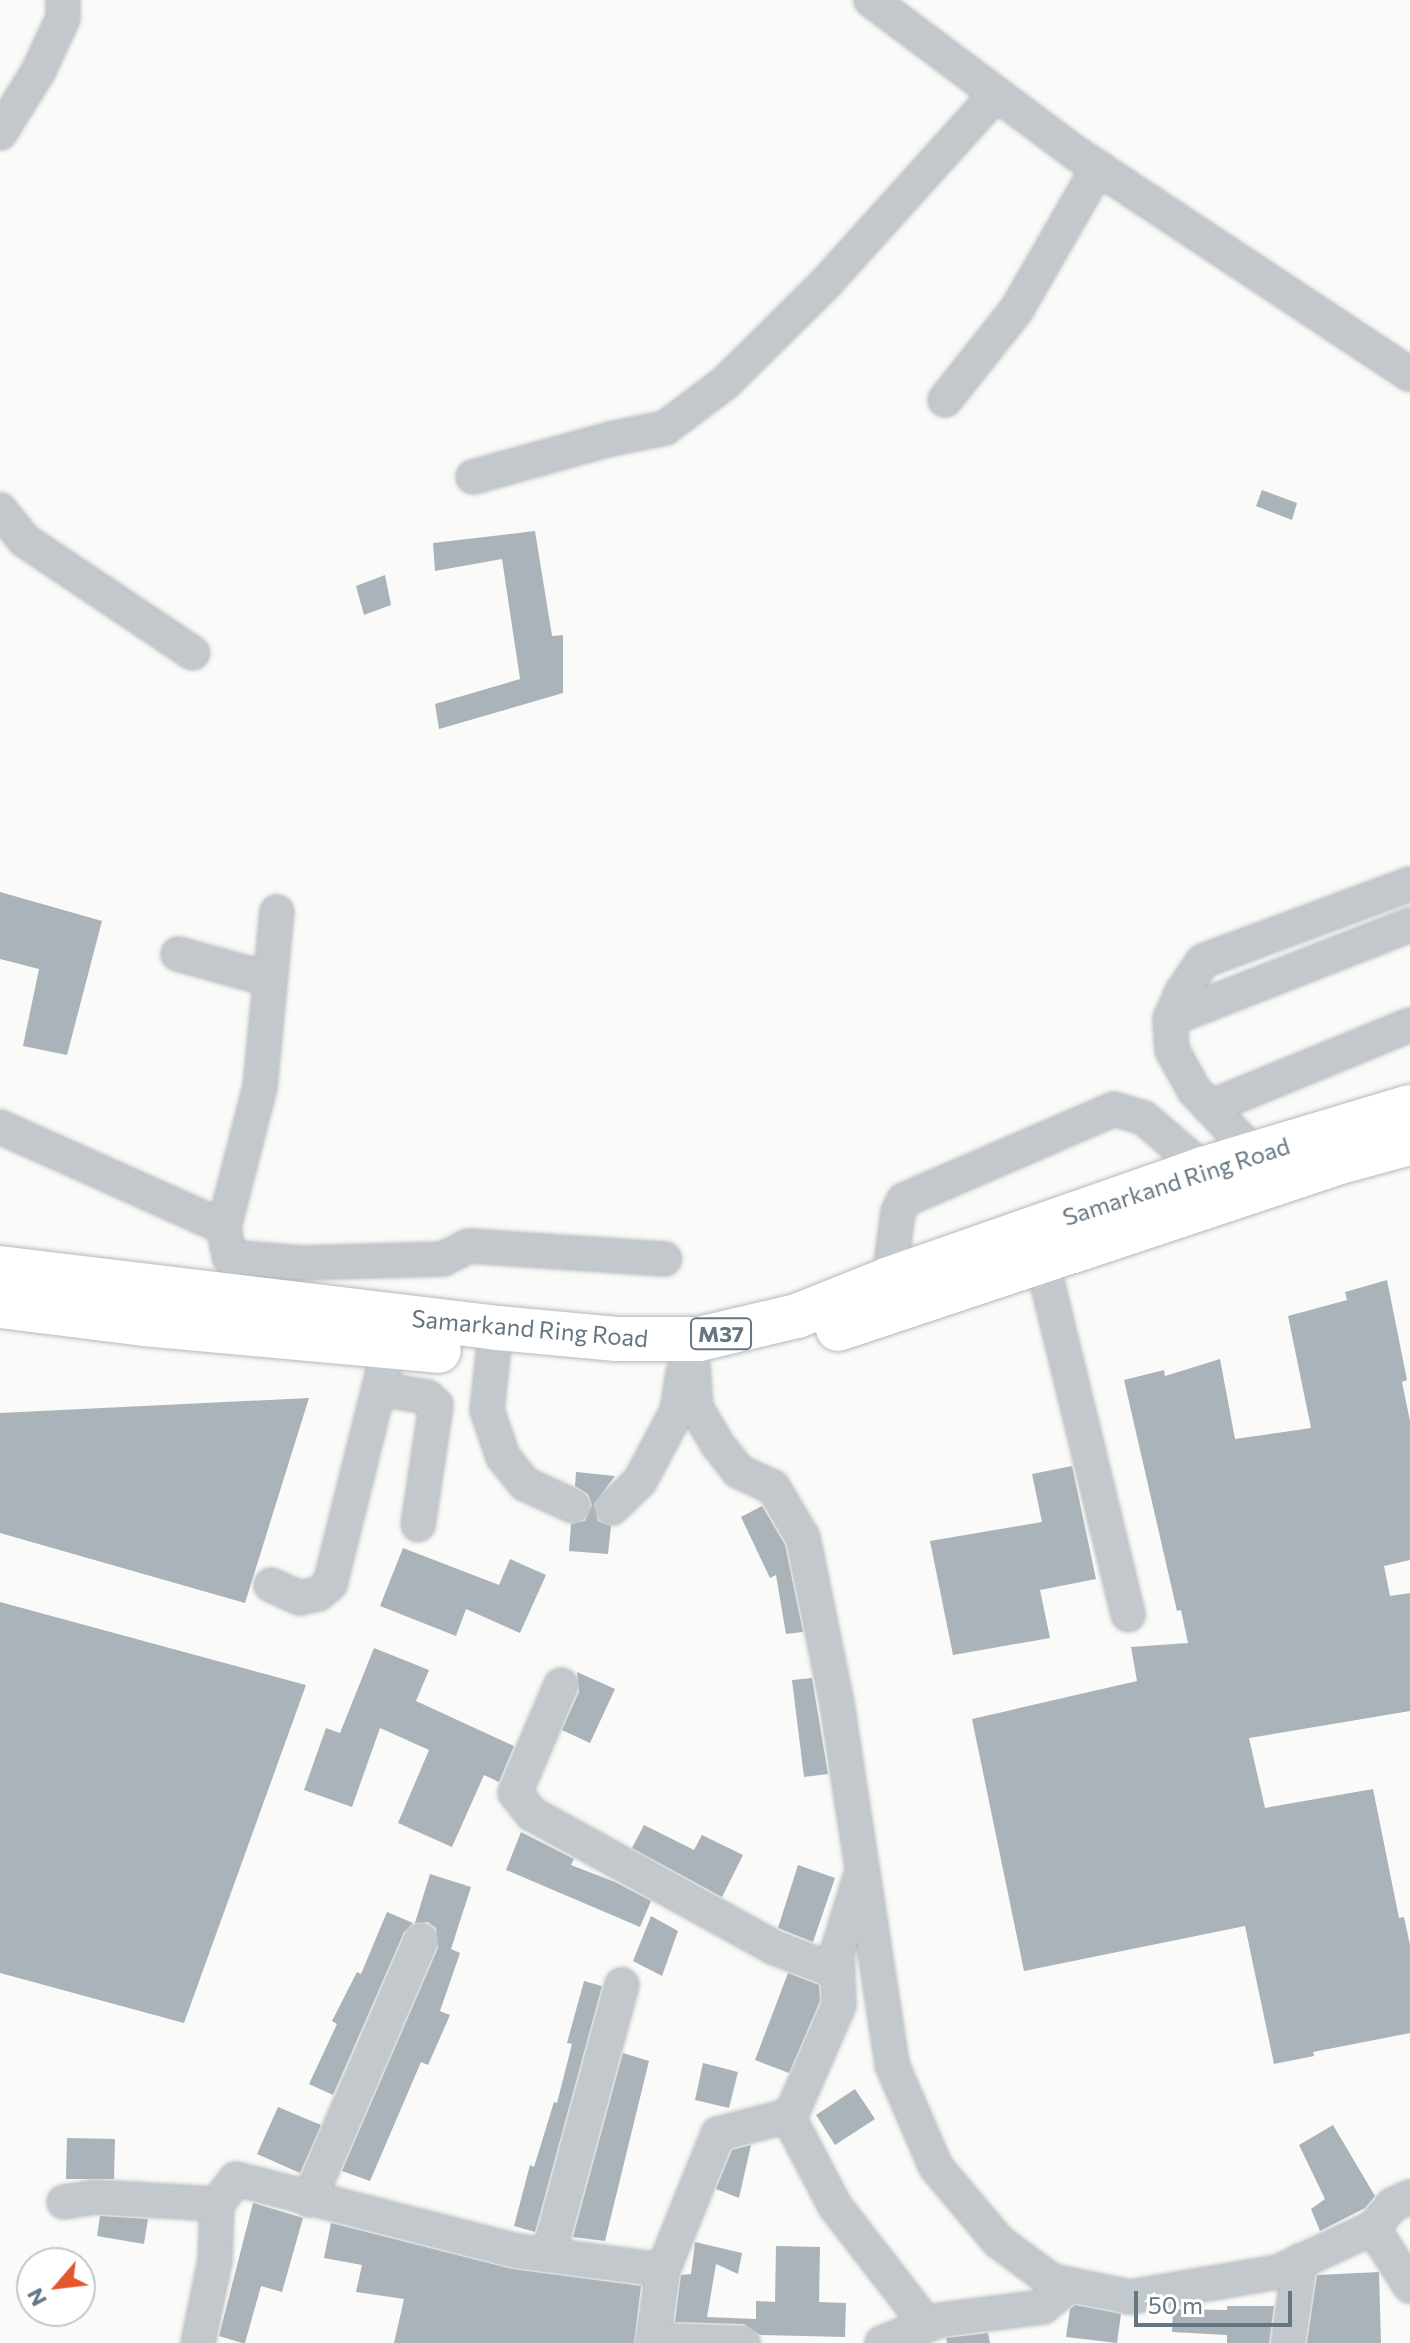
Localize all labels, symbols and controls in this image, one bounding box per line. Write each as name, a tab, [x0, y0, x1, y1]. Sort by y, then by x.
street label: Samarkand Ring Road	[1059, 1131, 1293, 1231]
street label: Samarkand Ring Road	[411, 1303, 649, 1353]
road number: M37	[689, 1316, 753, 1352]
north arrow	[16, 2247, 96, 2327]
scale bar	[1138, 2275, 1296, 2325]
text: N	[20, 2284, 52, 2311]
text: 50 m	[1148, 2290, 1203, 2319]

